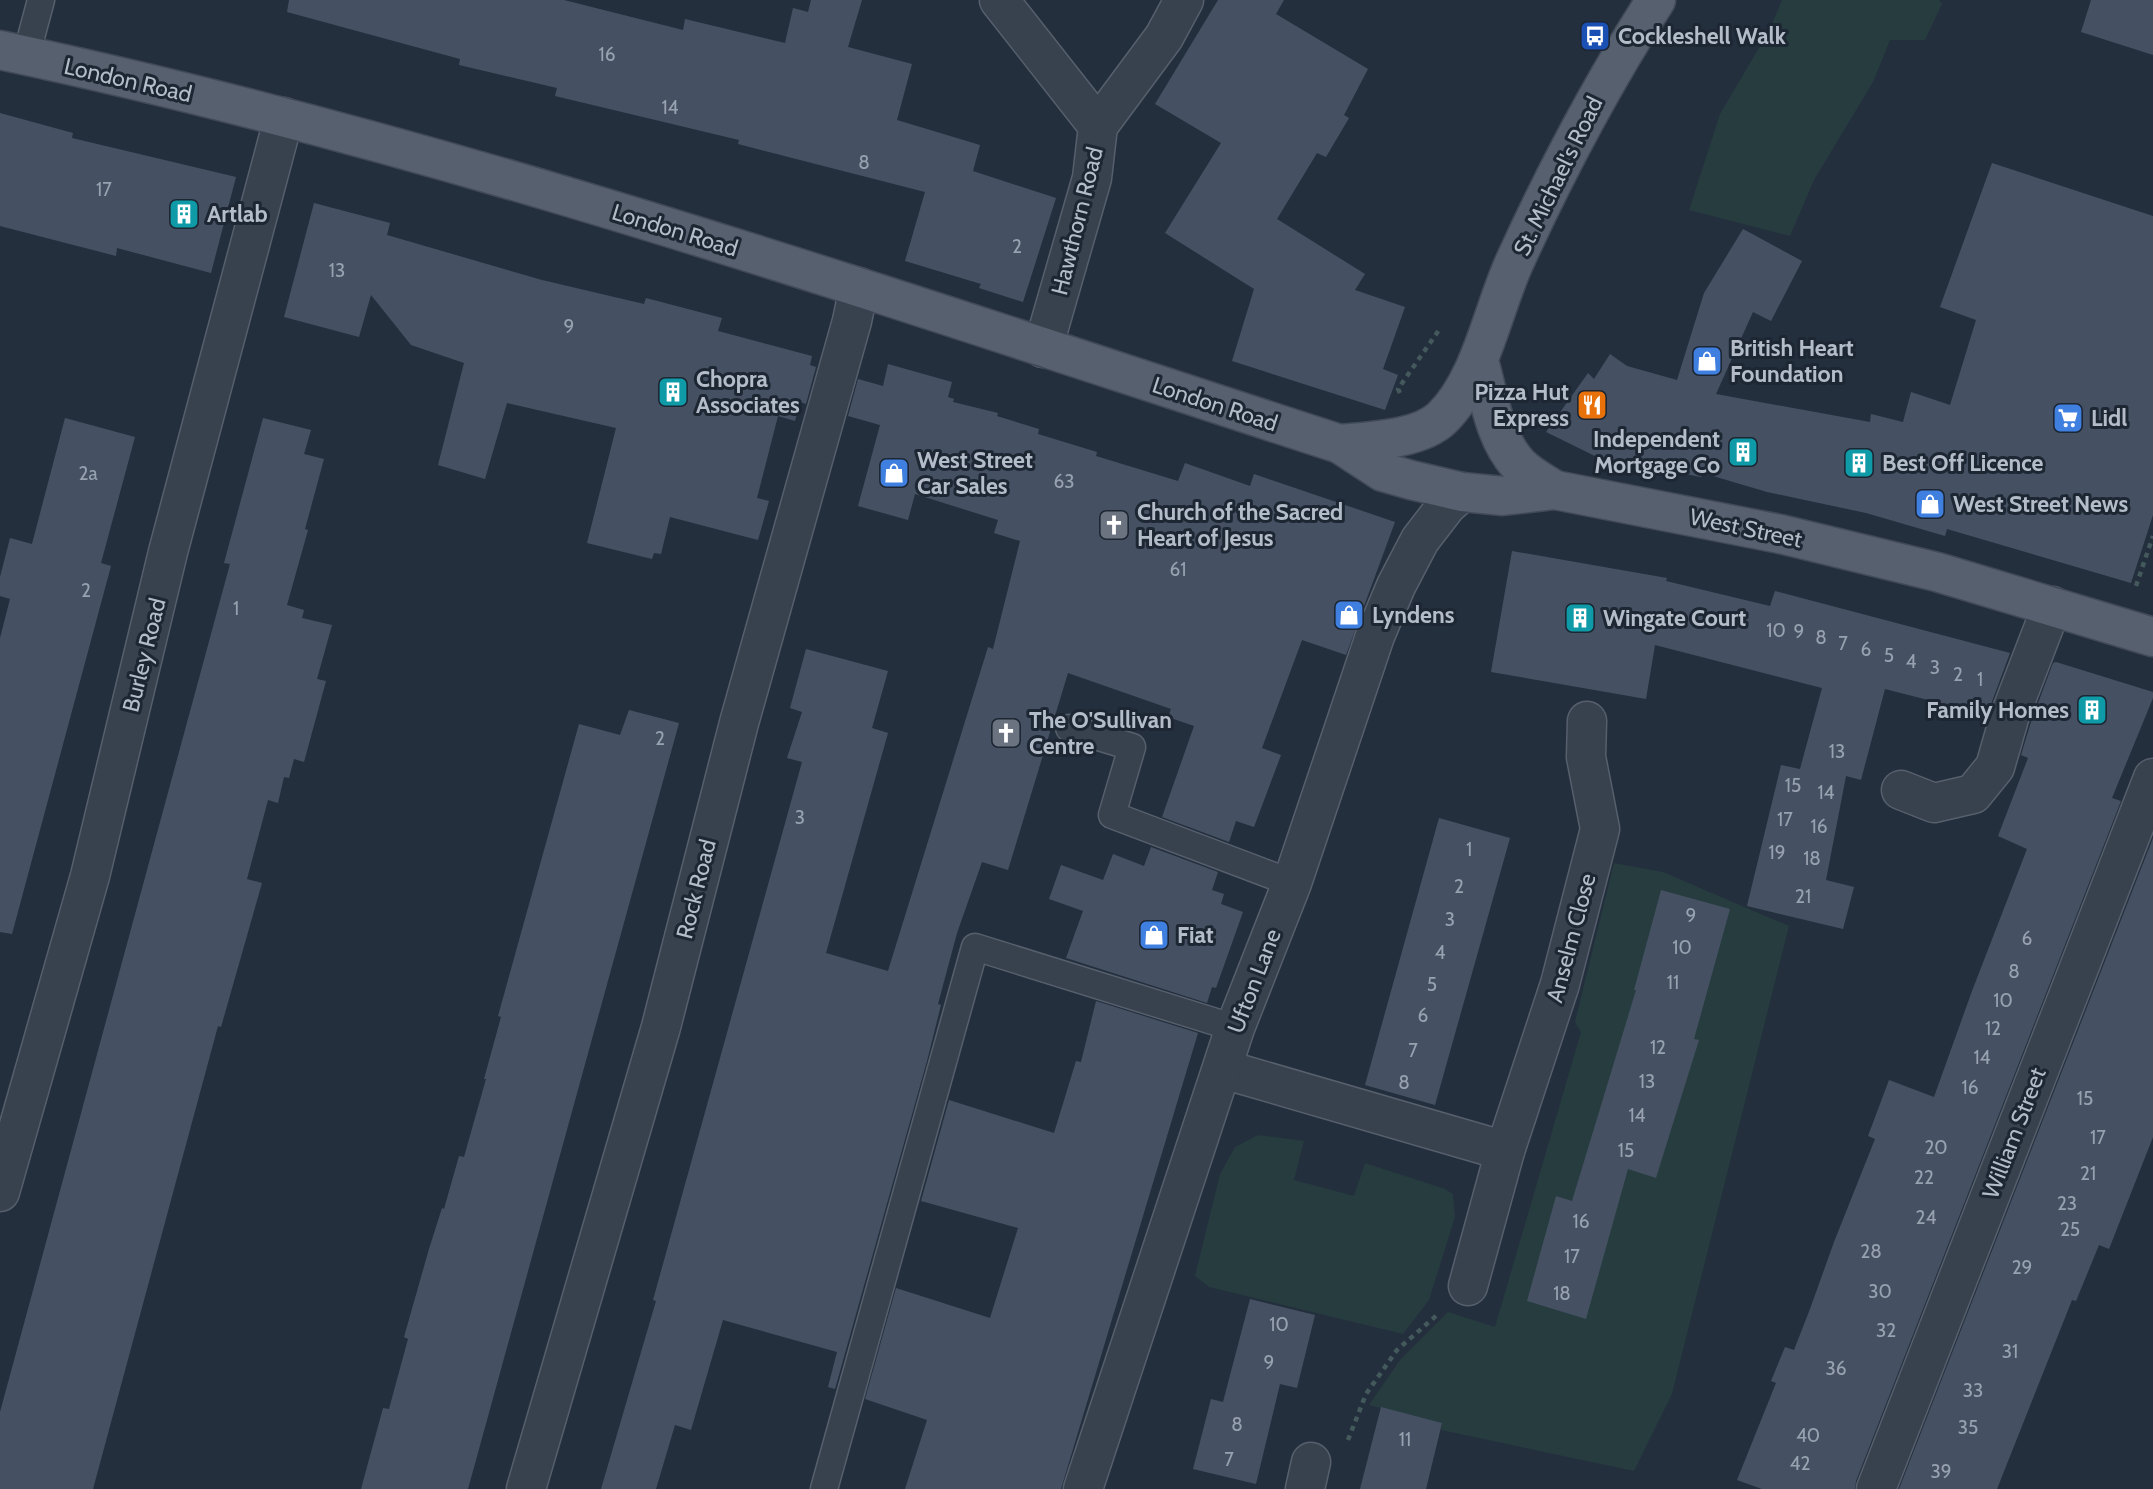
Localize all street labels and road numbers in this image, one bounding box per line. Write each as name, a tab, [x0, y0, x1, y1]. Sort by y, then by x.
street label: London Road	[61, 52, 195, 108]
street label: St. Michael's Road	[1507, 92, 1609, 260]
street label: Hawthorn Road	[1045, 144, 1109, 298]
street label: London Road	[609, 198, 741, 262]
street label: London Road	[1149, 371, 1281, 437]
street label: West Street	[1687, 502, 1805, 554]
street label: Burley Road	[116, 595, 172, 715]
street label: Rock Road	[670, 836, 722, 942]
street label: Anselm Close	[1540, 870, 1602, 1006]
street label: Ufton Lane	[1221, 925, 1287, 1037]
street label: William Street	[1976, 1063, 2052, 1202]

